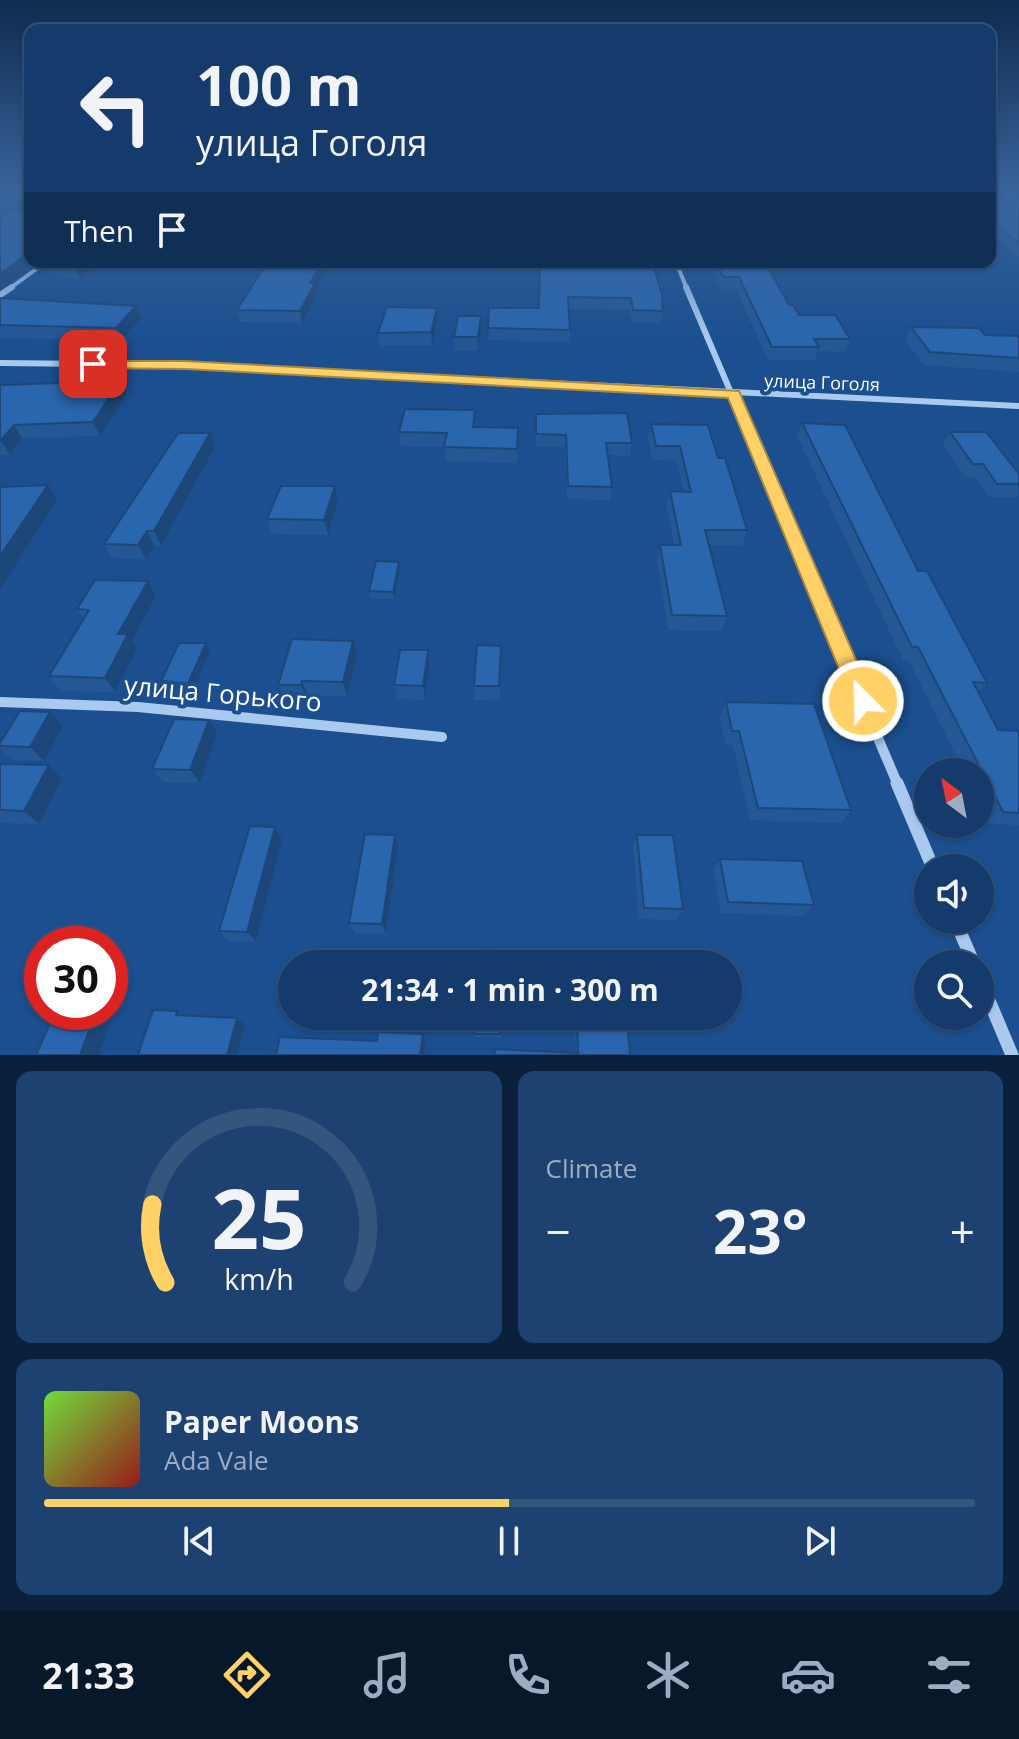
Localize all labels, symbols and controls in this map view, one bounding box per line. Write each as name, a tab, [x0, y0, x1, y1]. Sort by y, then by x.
text: 100 m	[196, 46, 362, 122]
icon: left	[64, 56, 168, 160]
text: улица Гоголя	[196, 118, 428, 167]
icon: arrive	[150, 208, 194, 252]
text: Then	[64, 210, 134, 251]
pin	[59, 330, 127, 398]
icon: arrive	[71, 342, 115, 386]
street label: улица Гоголя	[764, 368, 880, 396]
position arrow	[821, 659, 905, 743]
street label: улица Горького	[123, 666, 323, 720]
north arrow	[914, 758, 994, 838]
map controls	[914, 758, 994, 1030]
button: sound	[914, 854, 994, 934]
speed limit sign: 30	[24, 926, 128, 1030]
button: search	[914, 950, 994, 1030]
text: 21:34 · 1 min · 300 m	[361, 969, 659, 1010]
text: Climate	[546, 1150, 637, 1186]
text: 25	[211, 1160, 306, 1273]
text: 23°	[713, 1190, 807, 1272]
text: −	[546, 1201, 571, 1261]
text: +	[950, 1201, 975, 1261]
text: km/h	[224, 1259, 293, 1298]
text: Paper Moons	[164, 1401, 359, 1442]
text: Ada Vale	[164, 1442, 269, 1478]
icon: previous	[177, 1519, 221, 1563]
icon: pause	[487, 1519, 531, 1563]
icon: next	[798, 1519, 842, 1563]
icon: directions	[219, 1647, 275, 1703]
icon: music	[359, 1647, 415, 1703]
icon: phone	[500, 1647, 556, 1703]
icon: climate	[640, 1647, 696, 1703]
icon: car	[780, 1647, 836, 1703]
icon: filters	[921, 1647, 977, 1703]
text: 21:33	[42, 1651, 135, 1700]

